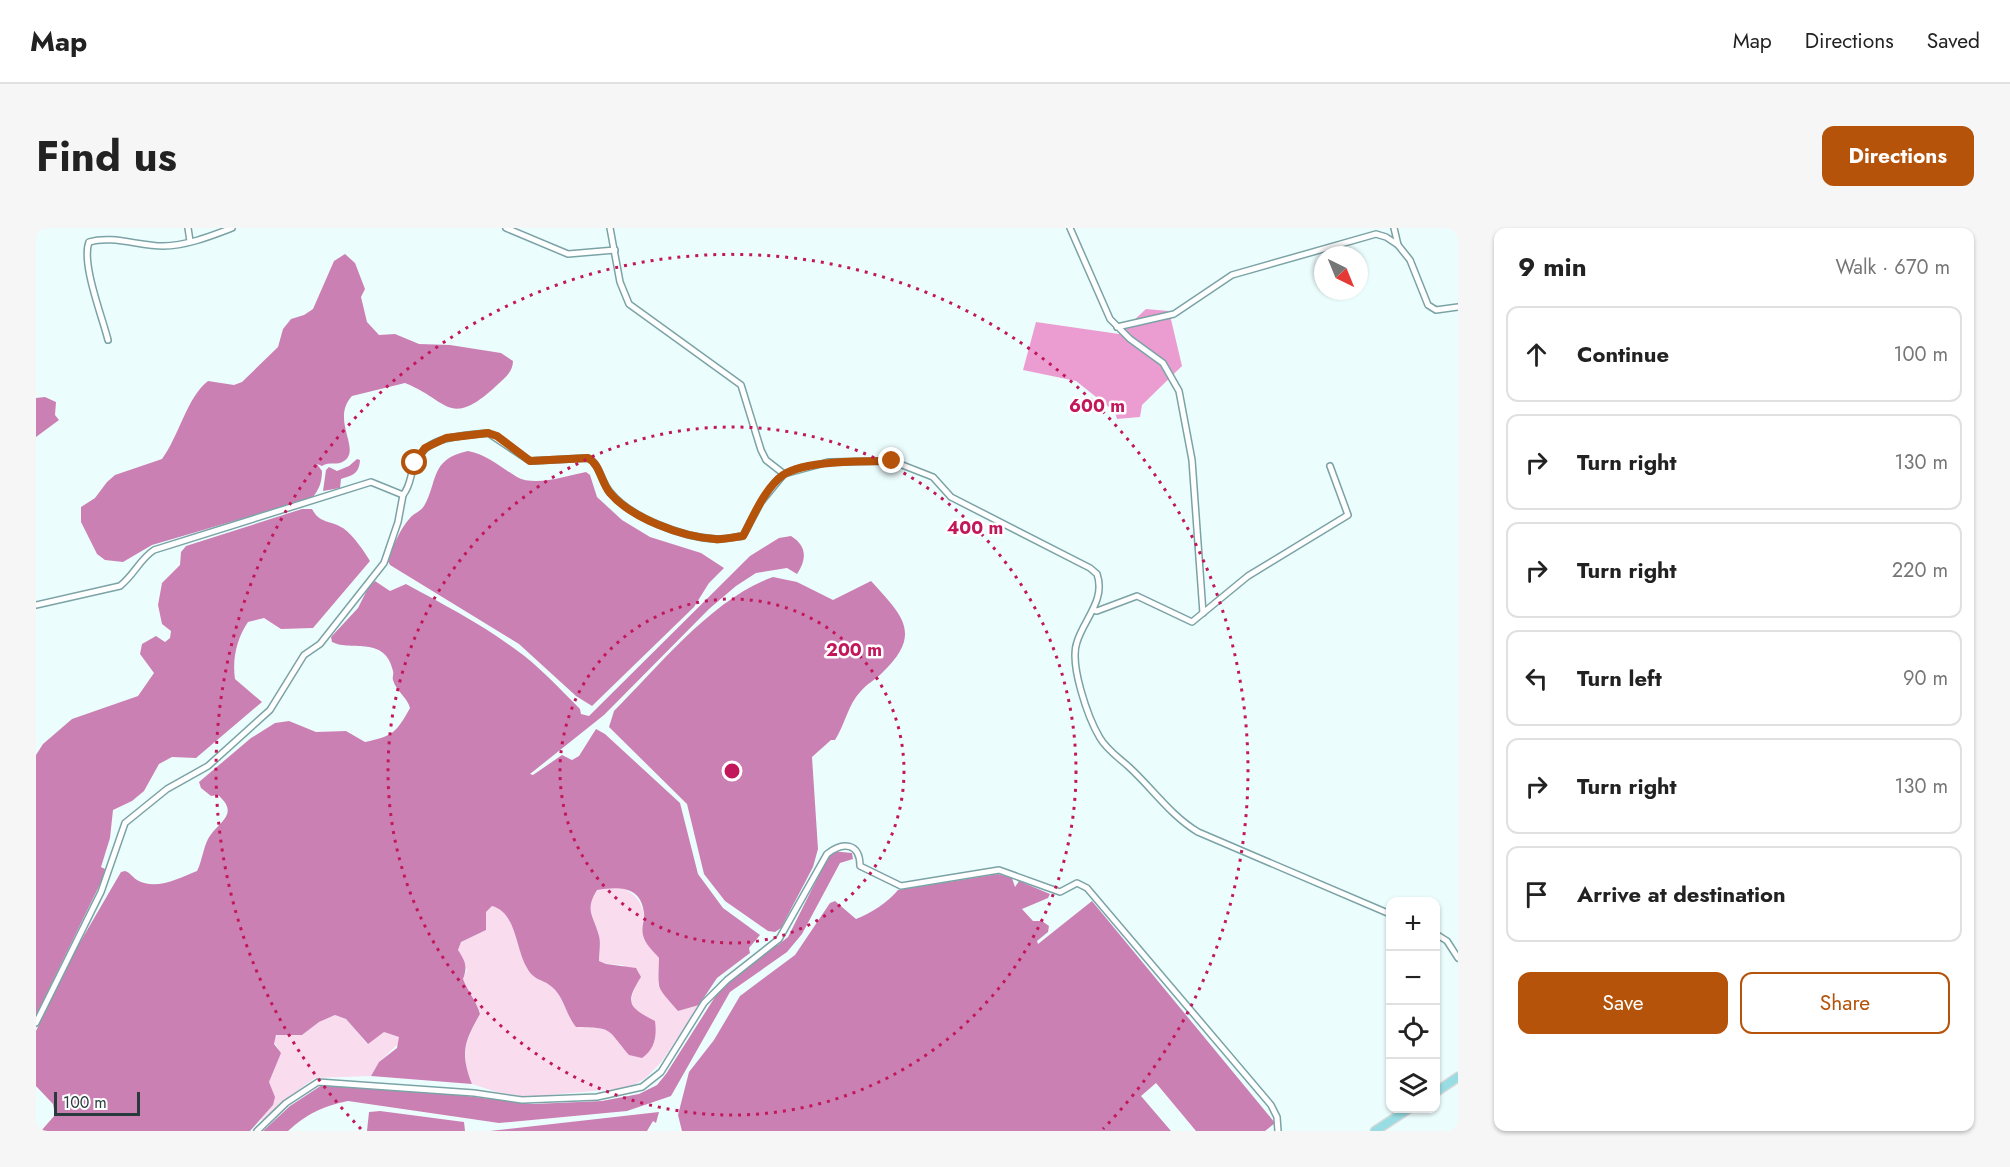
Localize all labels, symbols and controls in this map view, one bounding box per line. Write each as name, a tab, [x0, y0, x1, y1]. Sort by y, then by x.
text: Map	[30, 21, 87, 62]
text: Map	[1733, 26, 1772, 56]
text: Directions	[1805, 26, 1894, 56]
text: Saved	[1927, 26, 1980, 56]
text: Find us	[36, 126, 177, 187]
button: Directions	[1822, 126, 1974, 186]
north arrow	[1314, 246, 1368, 300]
text: 9 min	[1518, 248, 1587, 286]
text: Walk · 670 m	[1836, 253, 1950, 282]
icon: ahead	[1520, 338, 1553, 371]
text: Continue	[1577, 338, 1669, 370]
text: 100 m	[1893, 340, 1948, 369]
text: 600 m	[1069, 393, 1125, 419]
icon: right	[1520, 446, 1553, 479]
text: Turn right	[1577, 446, 1677, 478]
route end	[878, 447, 904, 473]
text: 130 m	[1894, 448, 1948, 477]
route start	[401, 449, 427, 475]
text: 400 m	[947, 515, 1003, 541]
icon: right	[1520, 554, 1553, 587]
text: Turn right	[1577, 554, 1677, 586]
text: 220 m	[1892, 556, 1948, 585]
text: 200 m	[826, 637, 882, 663]
icon: left	[1520, 662, 1553, 695]
text: Turn left	[1577, 662, 1662, 694]
text: 90 m	[1903, 664, 1948, 693]
centre of rings	[722, 761, 742, 781]
icon: right	[1520, 770, 1553, 803]
text: Turn right	[1577, 770, 1677, 802]
text: 130 m	[1894, 772, 1948, 801]
icon: arrive	[1520, 878, 1553, 911]
text: Arrive at destination	[1577, 878, 1786, 910]
map controls	[1386, 897, 1440, 1113]
button: +	[1386, 897, 1440, 951]
button: −	[1386, 951, 1440, 1005]
button: Save	[1518, 972, 1728, 1034]
button: Share	[1740, 972, 1950, 1034]
button: locate	[1386, 1005, 1440, 1059]
button: layers	[1386, 1059, 1440, 1113]
scale bar	[54, 1089, 140, 1116]
text: 100 m	[63, 1091, 107, 1114]

